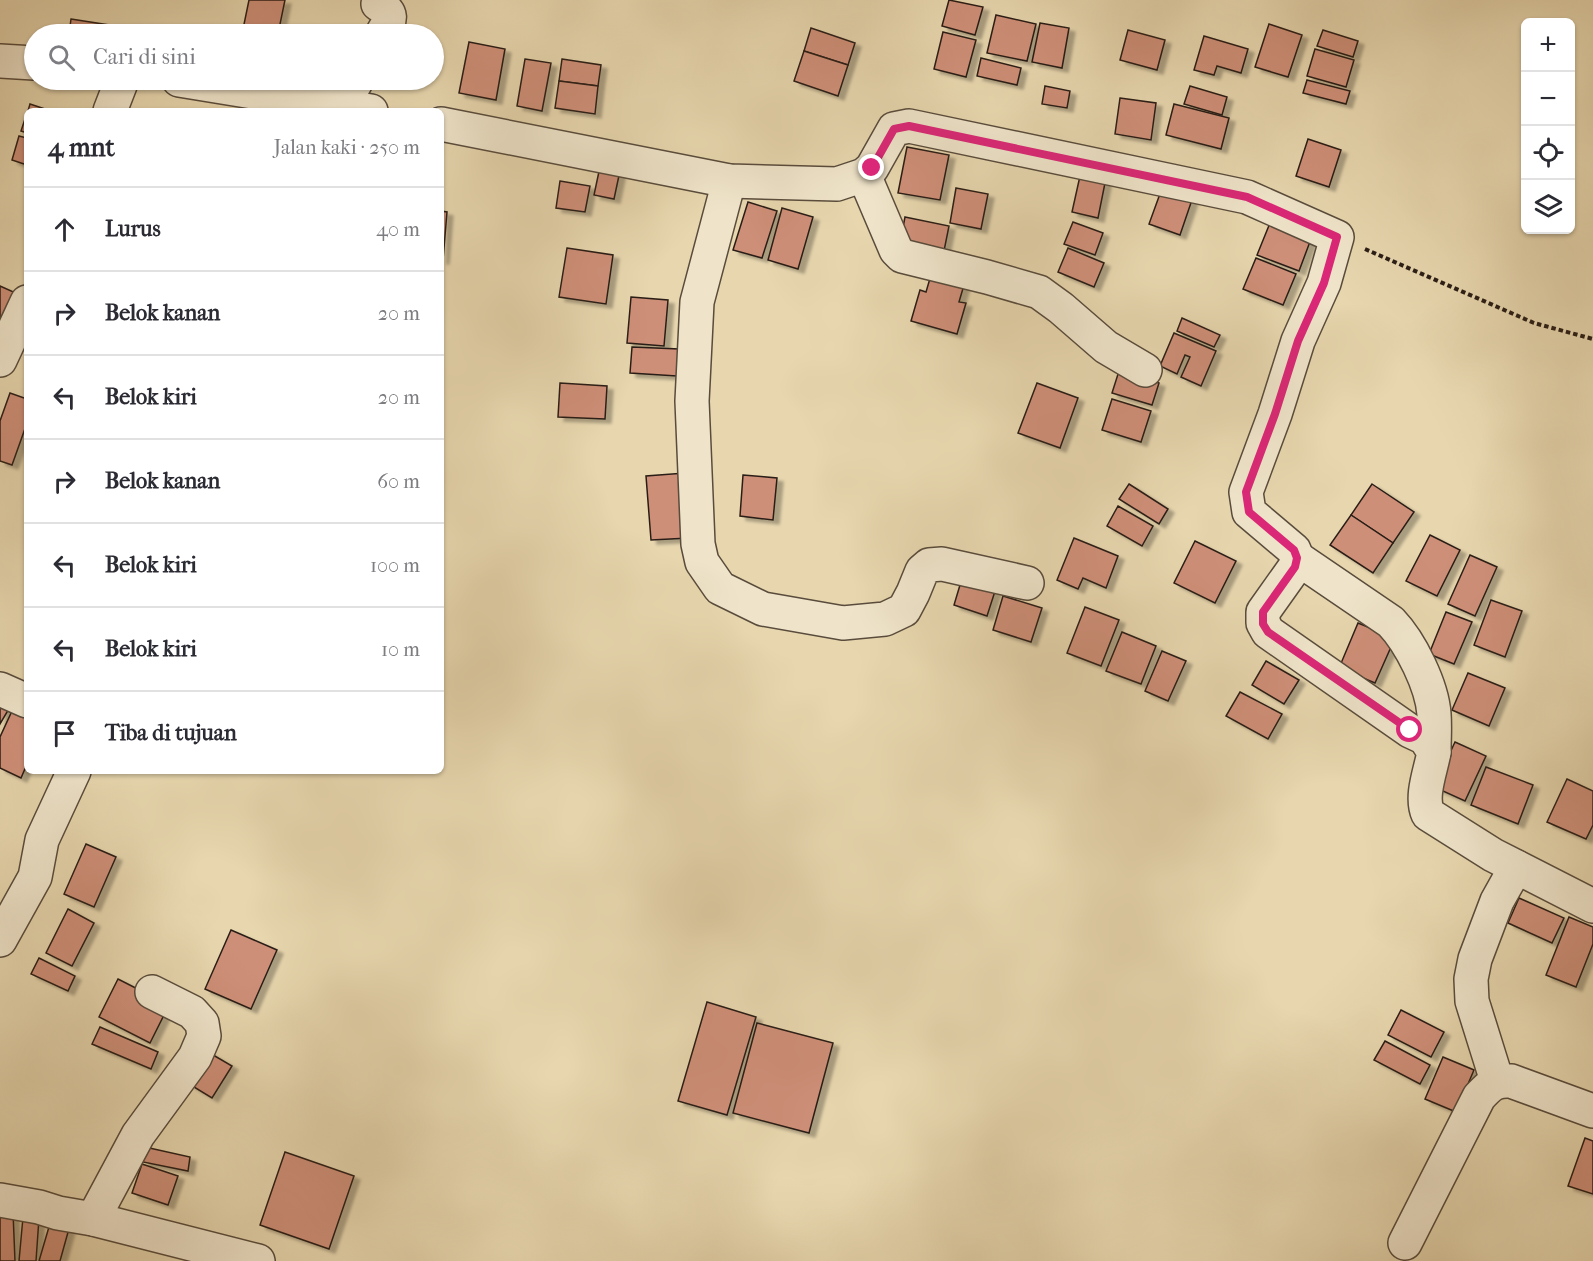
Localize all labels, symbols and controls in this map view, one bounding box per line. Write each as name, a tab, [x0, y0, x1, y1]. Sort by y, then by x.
map controls	[1521, 18, 1575, 234]
button: +	[1521, 18, 1575, 72]
search box	[24, 24, 444, 90]
icon: search	[45, 41, 78, 74]
text: Cari di sini	[93, 44, 196, 70]
button: −	[1521, 72, 1575, 126]
button: locate	[1521, 126, 1575, 180]
text: 4 mnt	[48, 132, 115, 163]
text: Jalan kaki · 250 m	[274, 136, 420, 159]
route end	[858, 154, 884, 180]
button: layers	[1521, 180, 1575, 234]
icon: ahead	[48, 213, 81, 246]
text: Lurus	[105, 216, 161, 242]
text: 40 m	[376, 218, 420, 241]
icon: right	[48, 297, 81, 330]
text: Belok kanan	[105, 300, 220, 326]
text: 20 m	[378, 302, 420, 325]
icon: left	[48, 381, 81, 414]
text: Belok kiri	[105, 384, 197, 410]
text: 20 m	[378, 386, 420, 409]
icon: right	[48, 465, 81, 498]
text: Belok kanan	[105, 468, 220, 494]
text: 60 m	[377, 470, 420, 493]
icon: left	[48, 549, 81, 582]
text: Belok kiri	[105, 552, 197, 578]
text: 100 m	[370, 554, 420, 577]
icon: left	[48, 633, 81, 666]
text: Belok kiri	[105, 636, 197, 662]
text: 10 m	[381, 638, 420, 661]
route start	[1396, 716, 1422, 742]
icon: arrive	[48, 717, 81, 750]
text: Tiba di tujuan	[105, 720, 237, 746]

